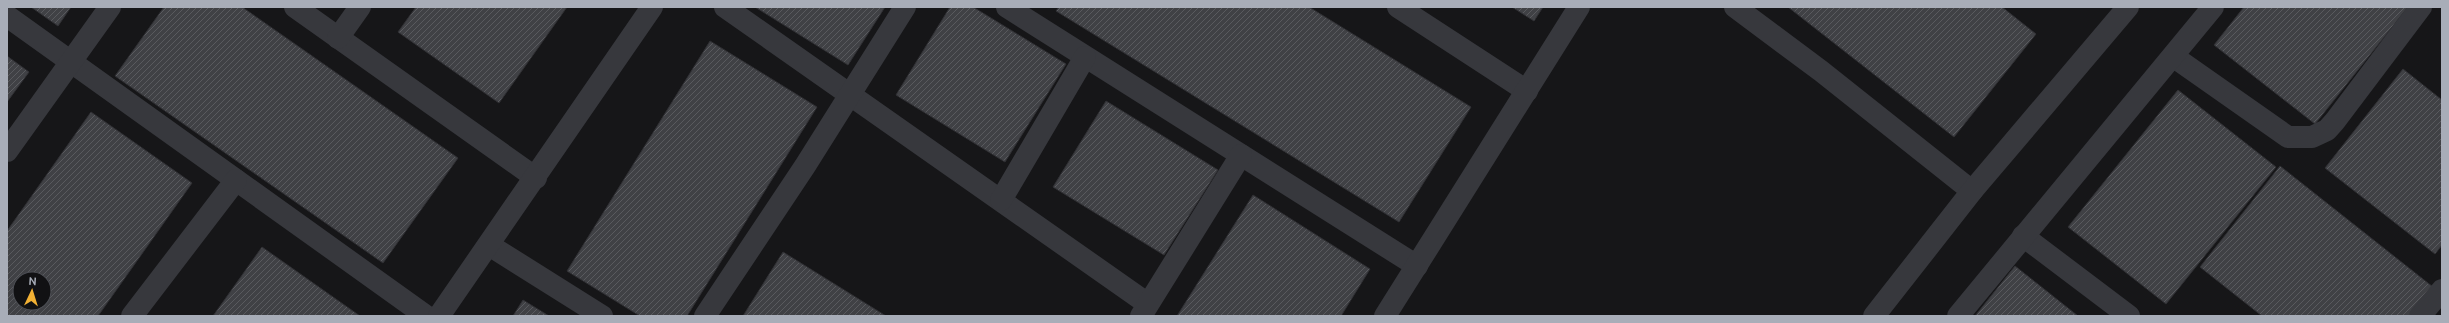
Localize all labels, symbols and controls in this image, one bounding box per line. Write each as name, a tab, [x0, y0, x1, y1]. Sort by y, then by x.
north arrow	[12, 271, 52, 311]
text: N	[28, 275, 37, 287]

